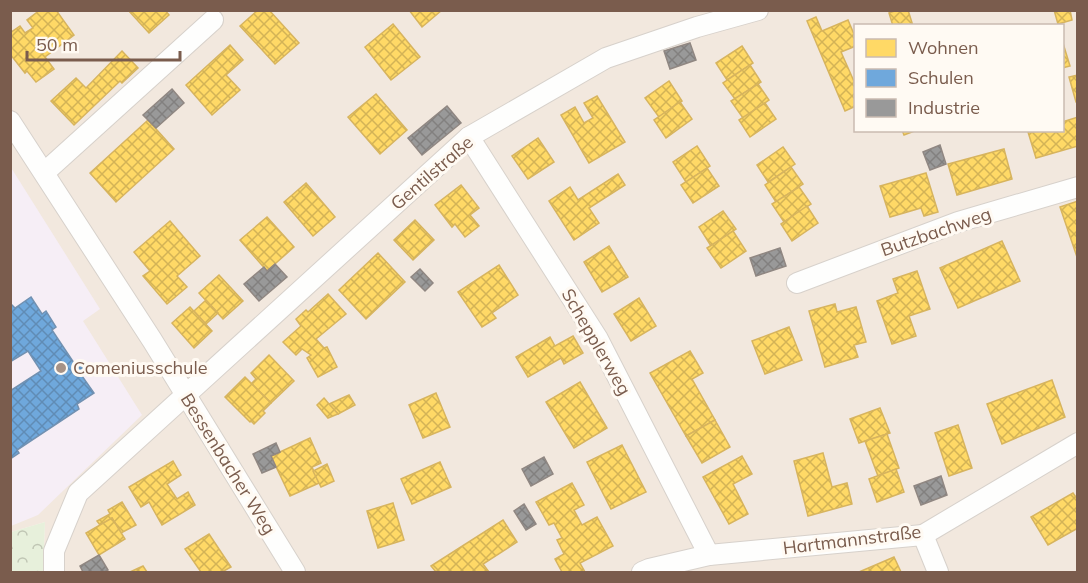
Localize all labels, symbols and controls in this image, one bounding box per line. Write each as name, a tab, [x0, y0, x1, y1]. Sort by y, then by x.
scale bar	[27, 24, 180, 62]
legend	[854, 24, 1064, 132]
text: 50 m	[36, 33, 78, 56]
text: Wohnen	[908, 36, 979, 59]
text: Schulen	[908, 66, 974, 89]
text: Industrie	[908, 96, 980, 119]
street label: Gentilstraße	[386, 130, 478, 215]
street label: Butzbachweg	[878, 202, 994, 261]
street label: Schepplerweg	[557, 284, 636, 399]
place label: Comeniusschule	[73, 356, 208, 379]
marker: Comeniusschule	[54, 361, 68, 375]
street label: Bessenbacher Weg	[176, 389, 281, 538]
street label: Hartmannstraße	[781, 520, 922, 559]

